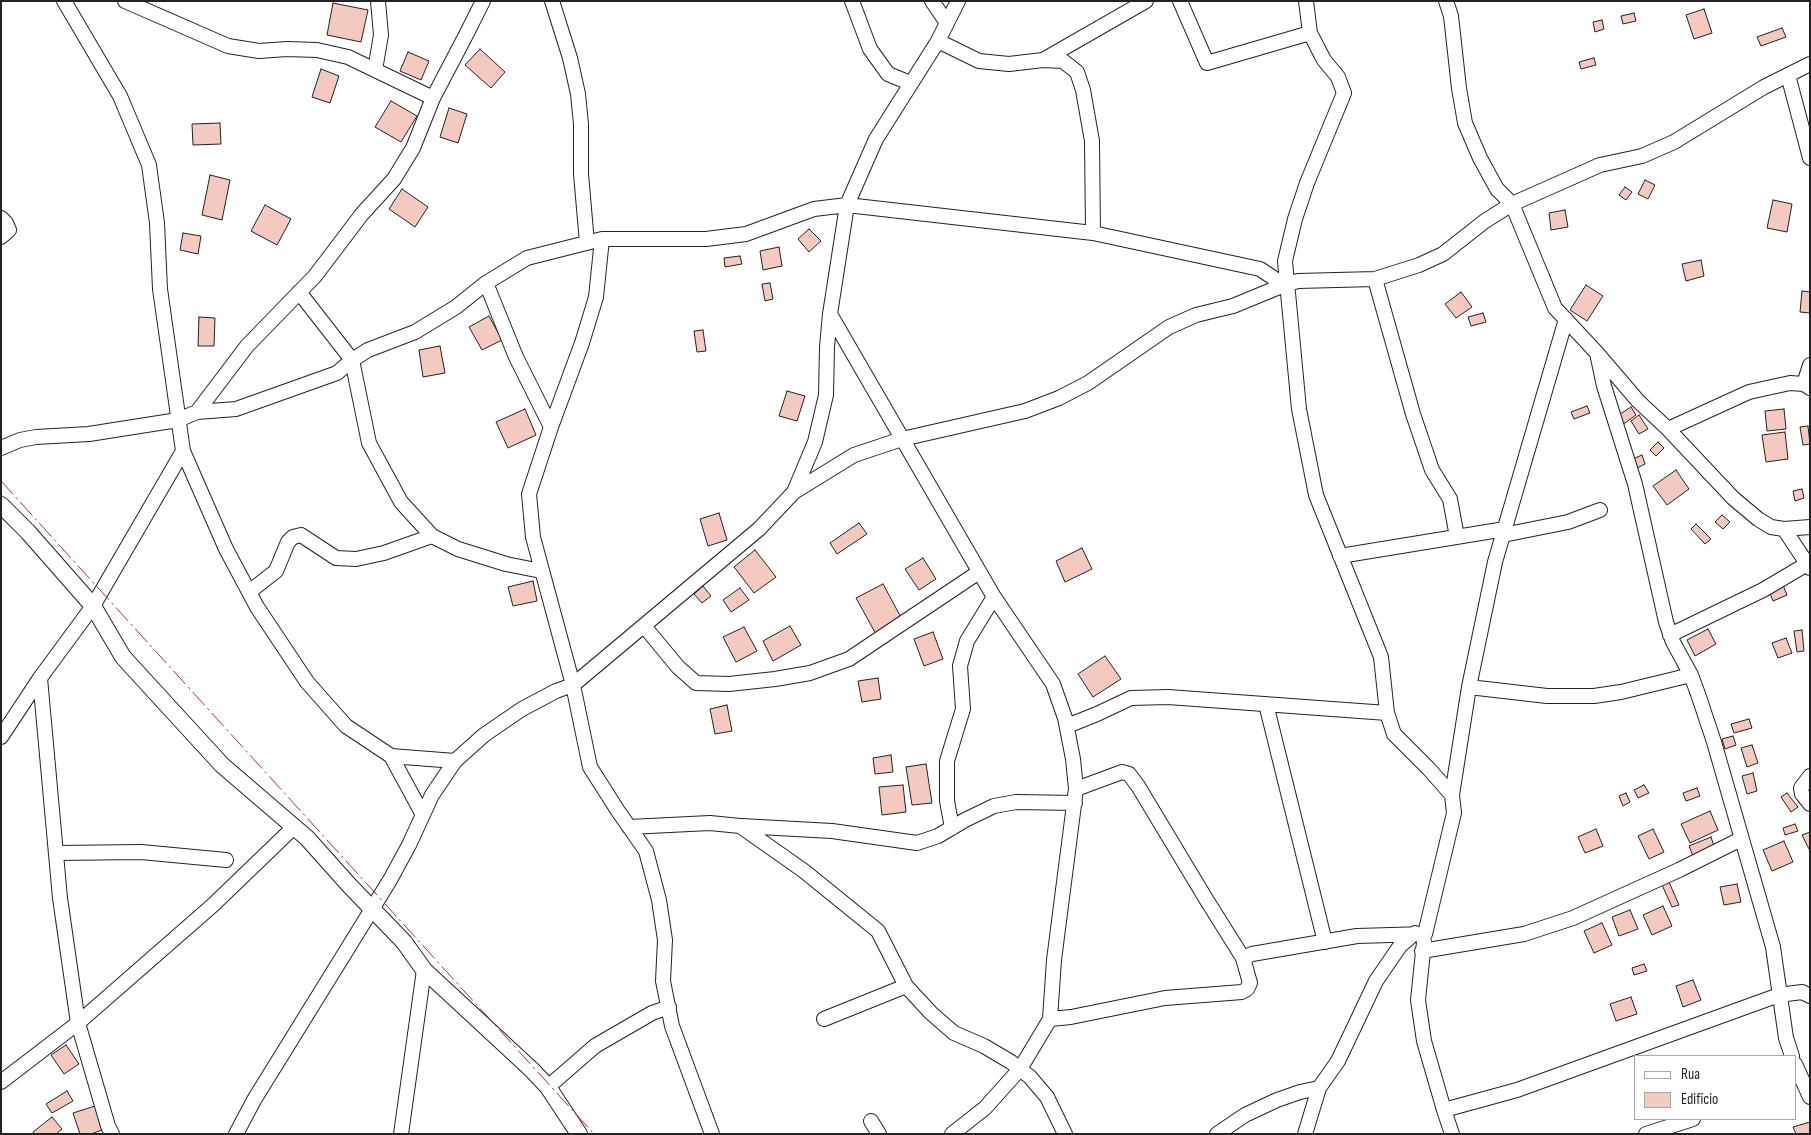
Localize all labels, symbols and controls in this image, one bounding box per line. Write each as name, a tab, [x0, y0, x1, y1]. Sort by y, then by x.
legend	[1634, 1055, 1796, 1120]
text: Rua	[1681, 1065, 1700, 1084]
text: Edifício	[1681, 1090, 1718, 1109]

